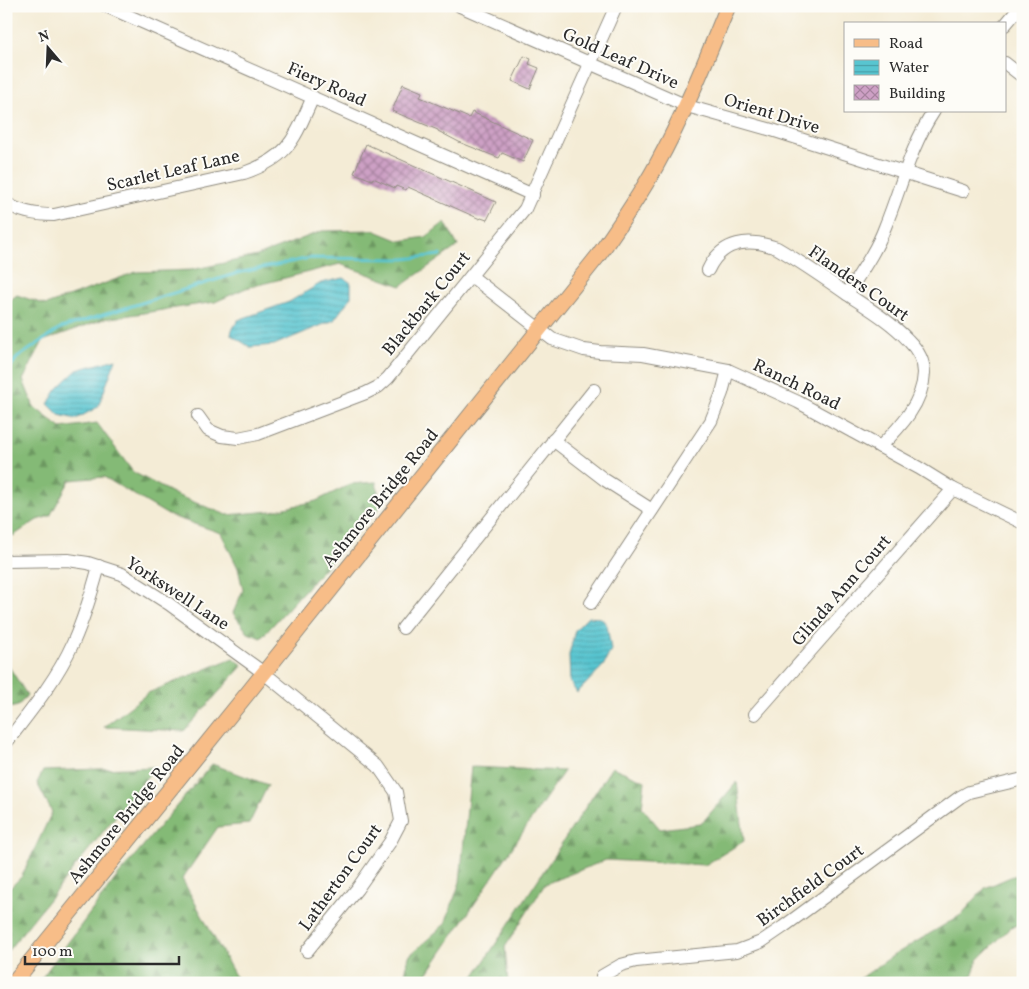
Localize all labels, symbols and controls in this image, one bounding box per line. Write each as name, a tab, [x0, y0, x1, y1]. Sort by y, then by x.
north arrow	[22, 22, 72, 72]
legend	[844, 22, 1006, 112]
street label: Gold Leaf Drive	[558, 23, 682, 96]
text: N	[36, 26, 52, 48]
text: Road	[889, 34, 923, 55]
street label: Fiery Road	[283, 57, 370, 114]
text: Water	[889, 58, 929, 79]
text: Building	[889, 84, 946, 105]
street label: Orient Drive	[720, 88, 823, 141]
street label: Scarlet Leaf Lane	[104, 144, 242, 199]
street label: Flanders Court	[803, 240, 914, 328]
street label: Blackbark Court	[377, 246, 477, 362]
street label: Ranch Road	[748, 353, 844, 417]
street label: Ashmore Bridge Road	[317, 424, 445, 574]
street label: Glinda Ann Court	[787, 530, 898, 652]
street label: Yorkswell Lane	[120, 551, 234, 637]
street label: Ashmore Bridge Road	[63, 740, 191, 890]
street label: Latherton Court	[294, 819, 389, 937]
street label: Birchfield Court	[752, 839, 870, 934]
scale bar	[25, 934, 179, 966]
text: 100 m	[32, 942, 72, 963]

